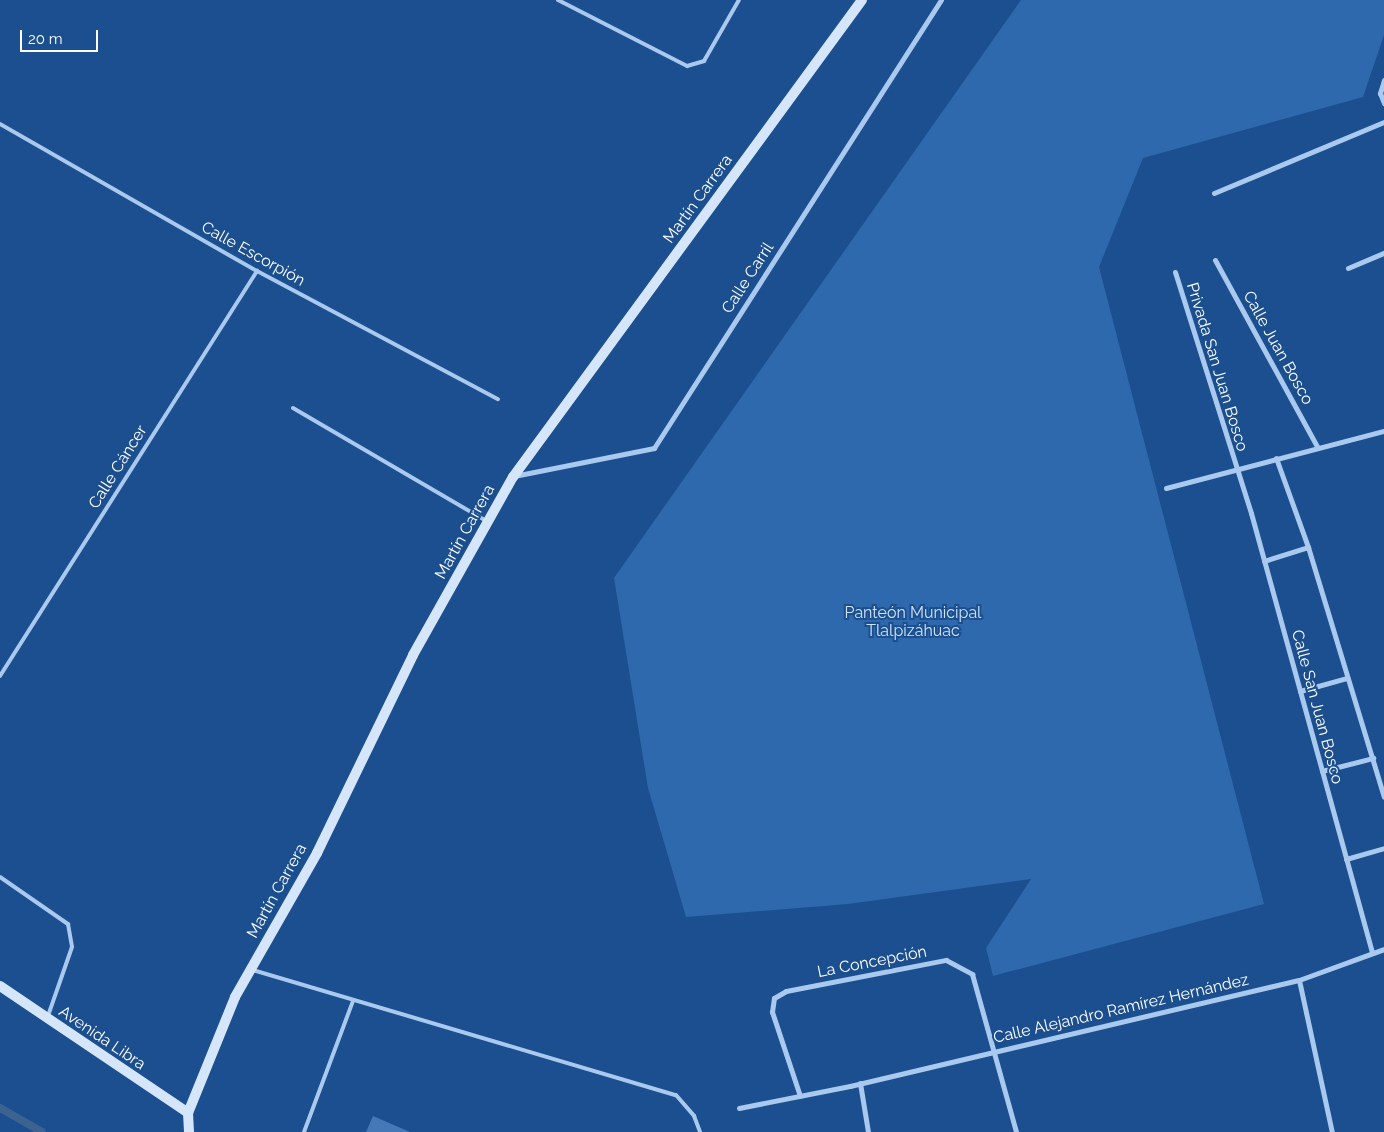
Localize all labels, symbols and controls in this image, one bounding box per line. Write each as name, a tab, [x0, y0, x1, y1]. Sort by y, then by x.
scale bar	[22, 20, 100, 52]
text: 20 m	[28, 30, 63, 48]
street label: Martín Carrera	[659, 151, 737, 247]
street label: Calle Escorpión	[198, 218, 308, 290]
street label: Calle Carril	[718, 239, 778, 317]
street label: Privada San Juan Bosco	[1182, 280, 1252, 454]
street label: Calle Juan Bosco	[1239, 288, 1317, 408]
street label: Calle Cáncer	[85, 422, 151, 512]
street label: Martín Carrera	[431, 481, 499, 583]
park label: Panteón Municipal Tlalpizáhuac	[845, 603, 981, 641]
street label: Calle San Juan Bosco	[1287, 628, 1347, 786]
street label: Martín Carrera	[243, 840, 311, 942]
street label: La Concepción	[816, 942, 928, 982]
street label: Calle Alejandro Ramírez Hernández	[991, 970, 1251, 1048]
street label: Avenida Libra	[55, 1002, 149, 1074]

